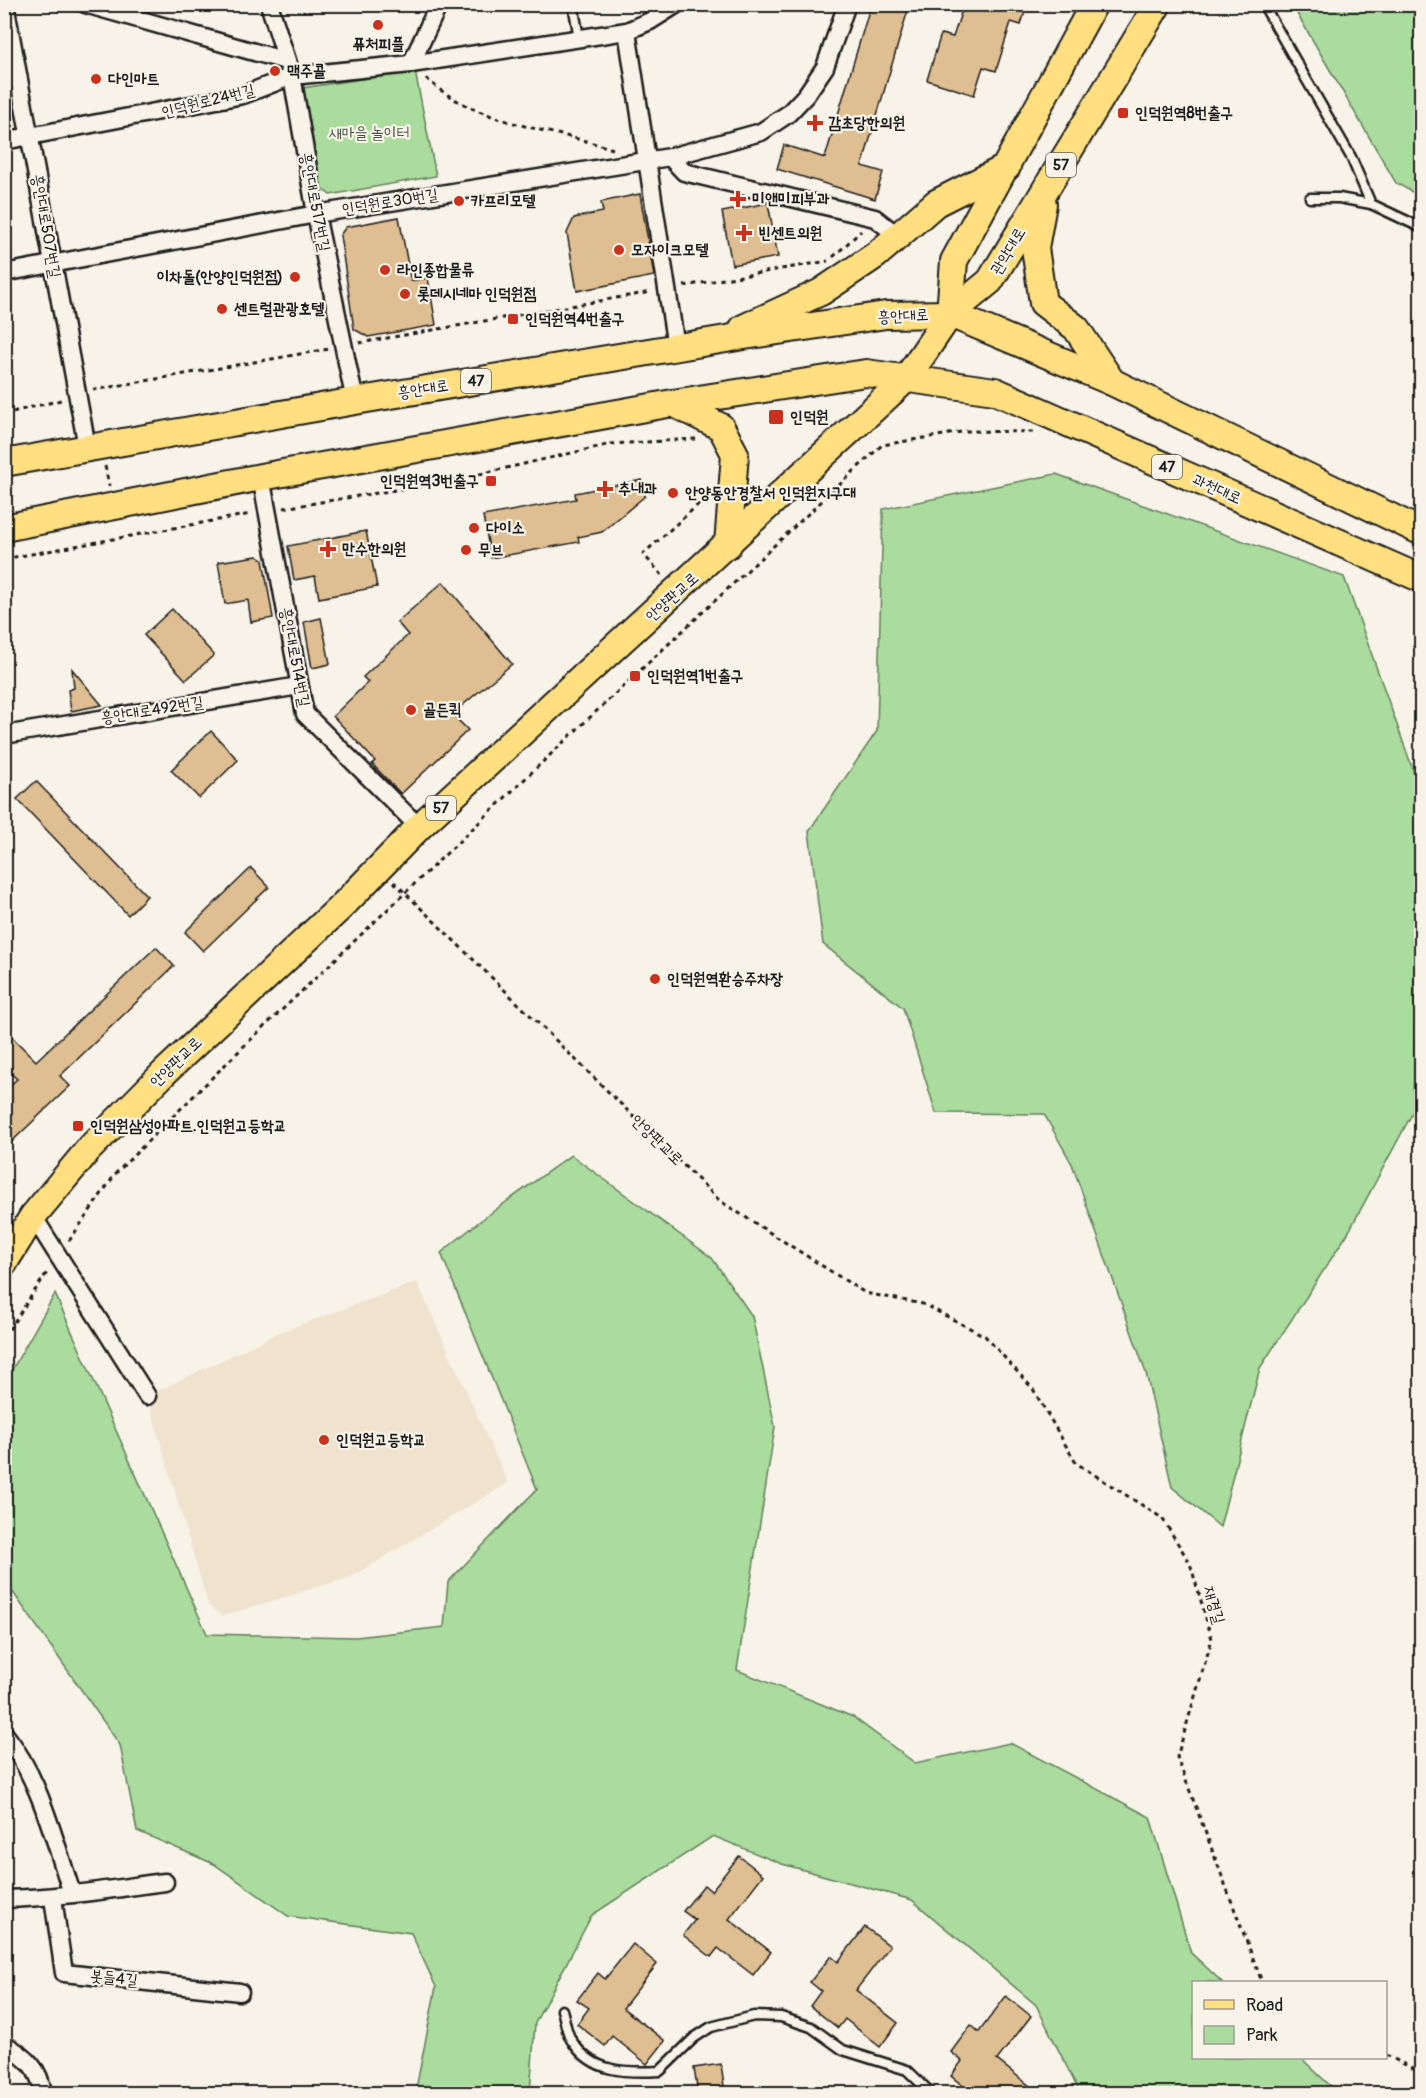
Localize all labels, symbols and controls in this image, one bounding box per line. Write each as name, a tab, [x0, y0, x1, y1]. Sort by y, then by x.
marker: 퓨처피플	[371, 18, 385, 32]
place label: 퓨처피플	[352, 34, 404, 54]
place label: 맥주콜	[287, 61, 326, 81]
marker: 맥주콜	[268, 64, 282, 78]
place label: 다인마트	[108, 69, 160, 89]
marker: 다인마트	[89, 72, 103, 86]
street label: 인덕원로24번길	[159, 80, 257, 122]
place label: 인덕원역8번출구	[1135, 103, 1233, 123]
marker: 인덕원역8번출구	[1116, 106, 1130, 120]
place label: 감초당한의원	[828, 113, 905, 133]
marker: 감초당한의원	[806, 114, 824, 132]
park label: 새마을 놀이터	[329, 123, 409, 143]
street label: 흥안대로517번길	[296, 151, 334, 253]
road number: 57	[1046, 153, 1076, 177]
street label: 흥안대로507번길	[27, 172, 65, 280]
street label: 인덕원로30번길	[340, 185, 440, 219]
place label: 미앤미피부과	[752, 189, 829, 209]
marker: 미앤미피부과	[729, 190, 747, 208]
place label: 카프리모텔	[471, 191, 537, 211]
marker: 카프리모텔	[452, 194, 466, 208]
place label: 빈센트의원	[758, 223, 823, 243]
marker: 빈센트의원	[735, 224, 753, 242]
street label: 관악대로	[986, 224, 1030, 278]
place label: 모자이크모텔	[631, 240, 709, 260]
marker: 모자이크모텔	[612, 243, 626, 257]
place label: 라인종합물류	[397, 260, 474, 280]
marker: 라인종합물류	[378, 263, 392, 277]
place label: 이차돌(안양인덕원점)	[156, 267, 283, 287]
marker: 이차돌(안양인덕원점)	[288, 270, 302, 284]
place label: 롯데시네마 인덕원점	[417, 284, 536, 304]
marker: 롯데시네마 인덕원점	[398, 287, 412, 301]
place label: 센트럴관광호텔	[234, 299, 325, 319]
marker: 센트럴관광호텔	[215, 302, 229, 316]
street label: 흥안대로	[877, 305, 929, 327]
place label: 인덕원역4번출구	[525, 309, 625, 329]
marker: 인덕원역4번출구	[506, 312, 520, 326]
road number: 47	[461, 369, 491, 393]
street label: 흥안대로	[396, 375, 450, 403]
place label: 인덕원	[790, 407, 829, 427]
marker: 인덕원	[767, 408, 785, 426]
road number: 47	[1152, 455, 1182, 479]
street label: 과천대로	[1189, 469, 1245, 509]
place label: 인덕원역3번출구	[380, 471, 479, 491]
marker: 인덕원역3번출구	[484, 474, 498, 488]
place label: 추내과	[618, 479, 657, 499]
marker: 추내과	[596, 480, 614, 498]
place label: 안양동안경찰서 인덕원지구대	[685, 483, 856, 503]
marker: 안양동안경찰서 인덕원지구대	[666, 486, 680, 500]
place label: 다이소	[486, 518, 525, 538]
marker: 다이소	[467, 521, 481, 535]
place label: 만수한의원	[342, 539, 407, 559]
marker: 만수한의원	[319, 540, 337, 558]
place label: 무브	[478, 540, 504, 560]
marker: 무브	[459, 543, 473, 557]
street label: 안양판교로	[641, 568, 703, 626]
street label: 흥안대로514번길	[276, 605, 315, 709]
place label: 인덕원역1번출구	[647, 666, 744, 686]
marker: 인덕원역1번출구	[628, 669, 642, 683]
street label: 흥안대로492번길	[99, 692, 205, 728]
place label: 골든퀵	[423, 700, 462, 720]
marker: 골든퀵	[404, 703, 418, 717]
road number: 57	[426, 796, 456, 820]
place label: 인덕원역환승주차장	[667, 969, 783, 989]
marker: 인덕원역환승주차장	[648, 972, 662, 986]
street label: 안양판교로	[146, 1032, 206, 1092]
street label: 안양판교로	[627, 1110, 687, 1170]
place label: 인덕원삼성아파트.인덕원고등학교	[90, 1116, 287, 1136]
marker: 인덕원삼성아파트.인덕원고등학교	[71, 1119, 85, 1133]
place label: 인덕원고등학교	[336, 1430, 426, 1450]
marker: 인덕원고등학교	[317, 1433, 331, 1447]
street label: 재경길	[1199, 1584, 1229, 1626]
street label: 봇들4길	[89, 1966, 139, 1990]
legend	[1192, 1981, 1387, 2059]
text: Road	[1246, 1994, 1283, 2017]
text: Park	[1246, 2024, 1278, 2047]

